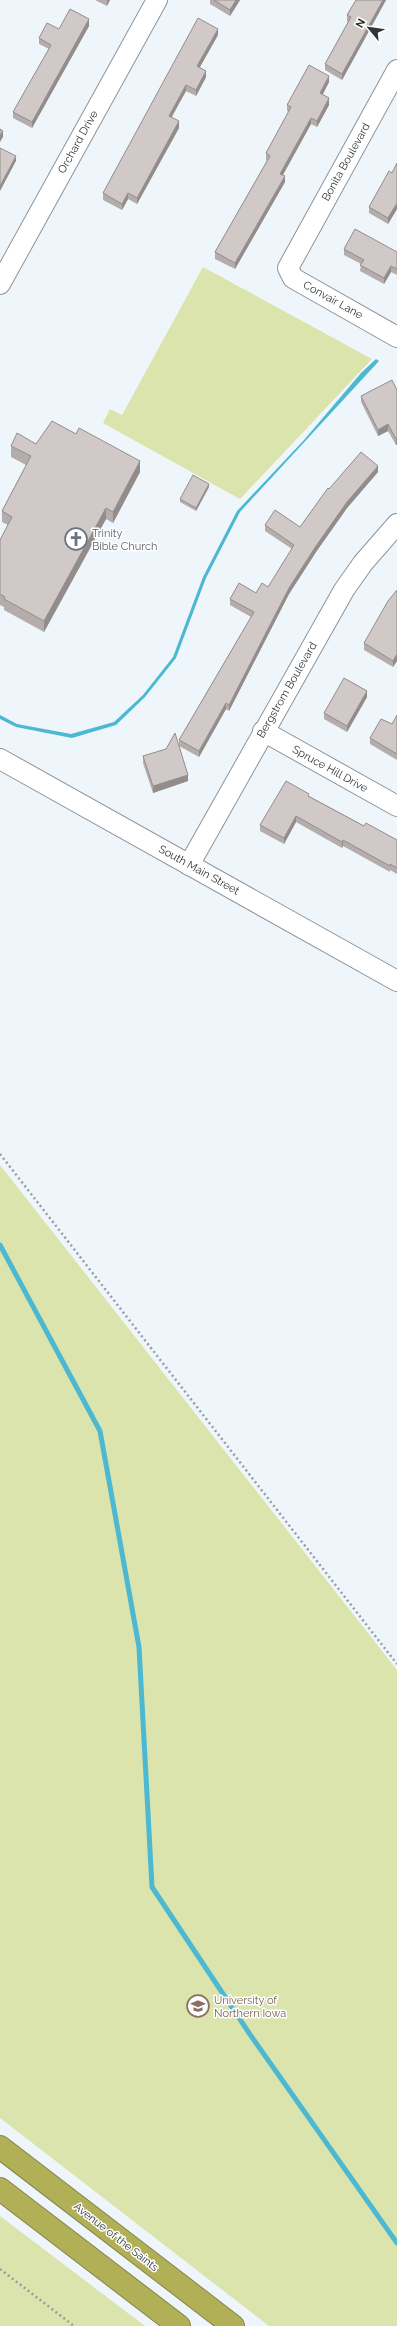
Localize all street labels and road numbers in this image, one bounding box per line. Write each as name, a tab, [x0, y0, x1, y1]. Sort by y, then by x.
street label: Orchard Drive	[55, 108, 101, 176]
street label: Bonita Boulevard	[319, 121, 373, 203]
street label: Convair Lane	[301, 278, 366, 322]
street label: Bergstrom Boulevard	[254, 640, 320, 740]
street label: Spruce Hill Drive	[290, 743, 370, 795]
street label: South Main Street	[156, 842, 242, 898]
street label: Avenue of the Saints	[71, 2200, 161, 2274]

